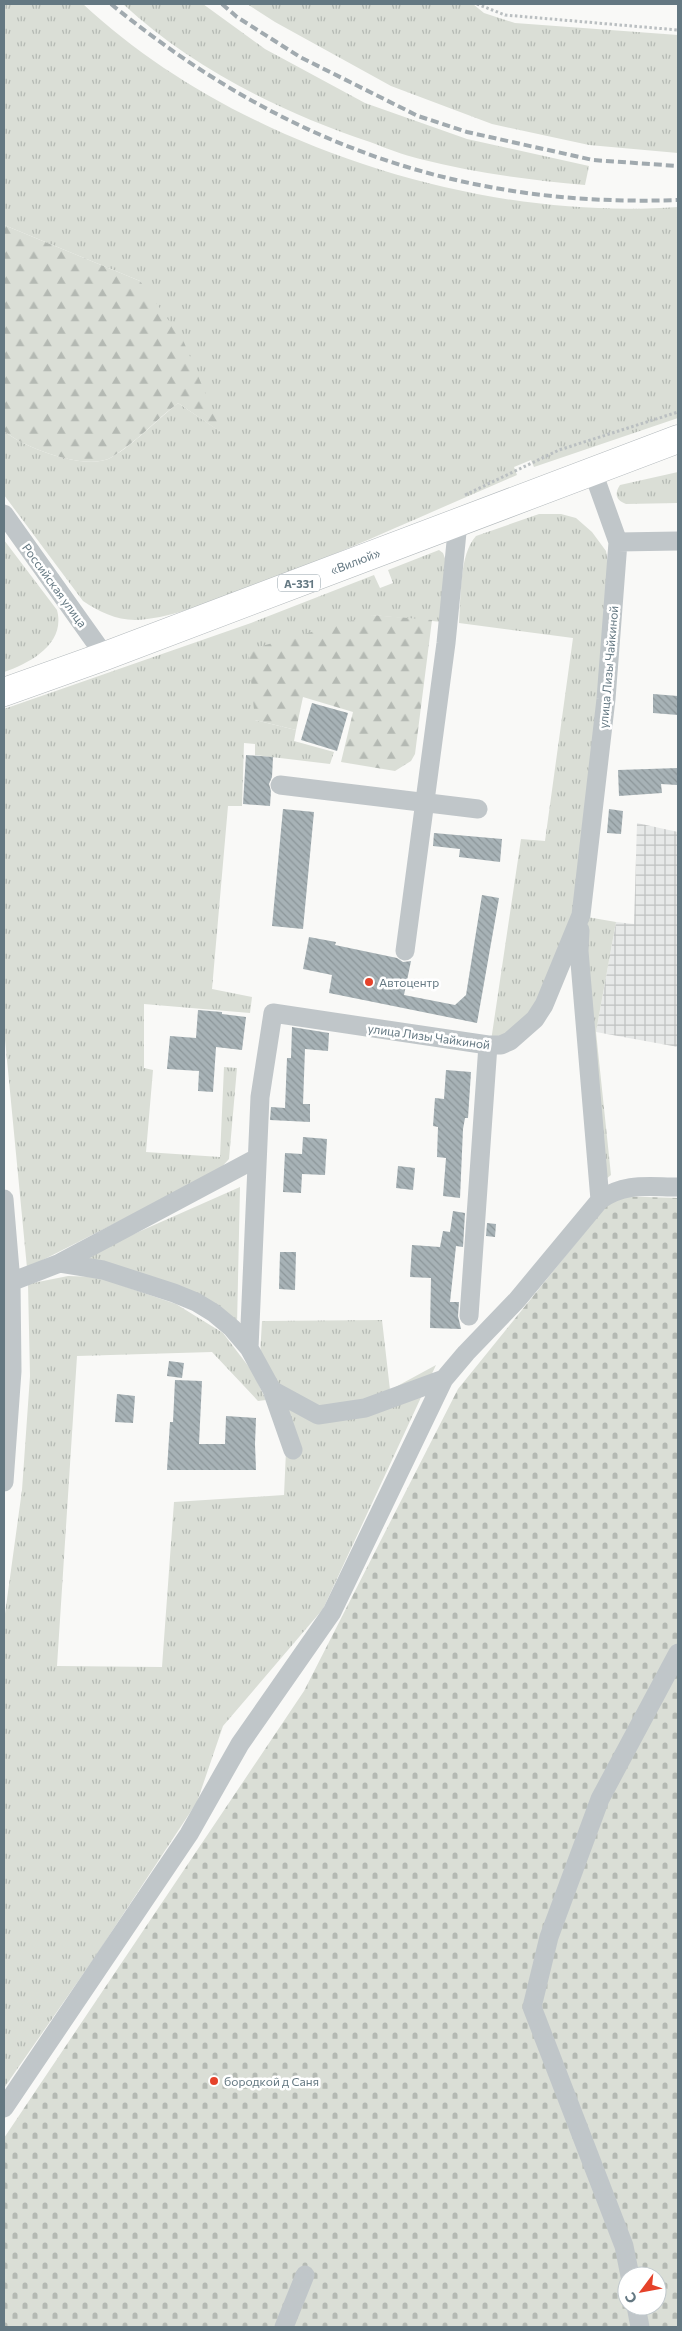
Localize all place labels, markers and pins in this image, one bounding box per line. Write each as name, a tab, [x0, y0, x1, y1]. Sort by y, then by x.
place label: Автоцентр	[379, 975, 439, 989]
marker: Автоцентр	[363, 976, 375, 988]
place label: бородкой д Саня	[224, 2074, 319, 2088]
marker: бородкой д Саня	[208, 2075, 220, 2087]

